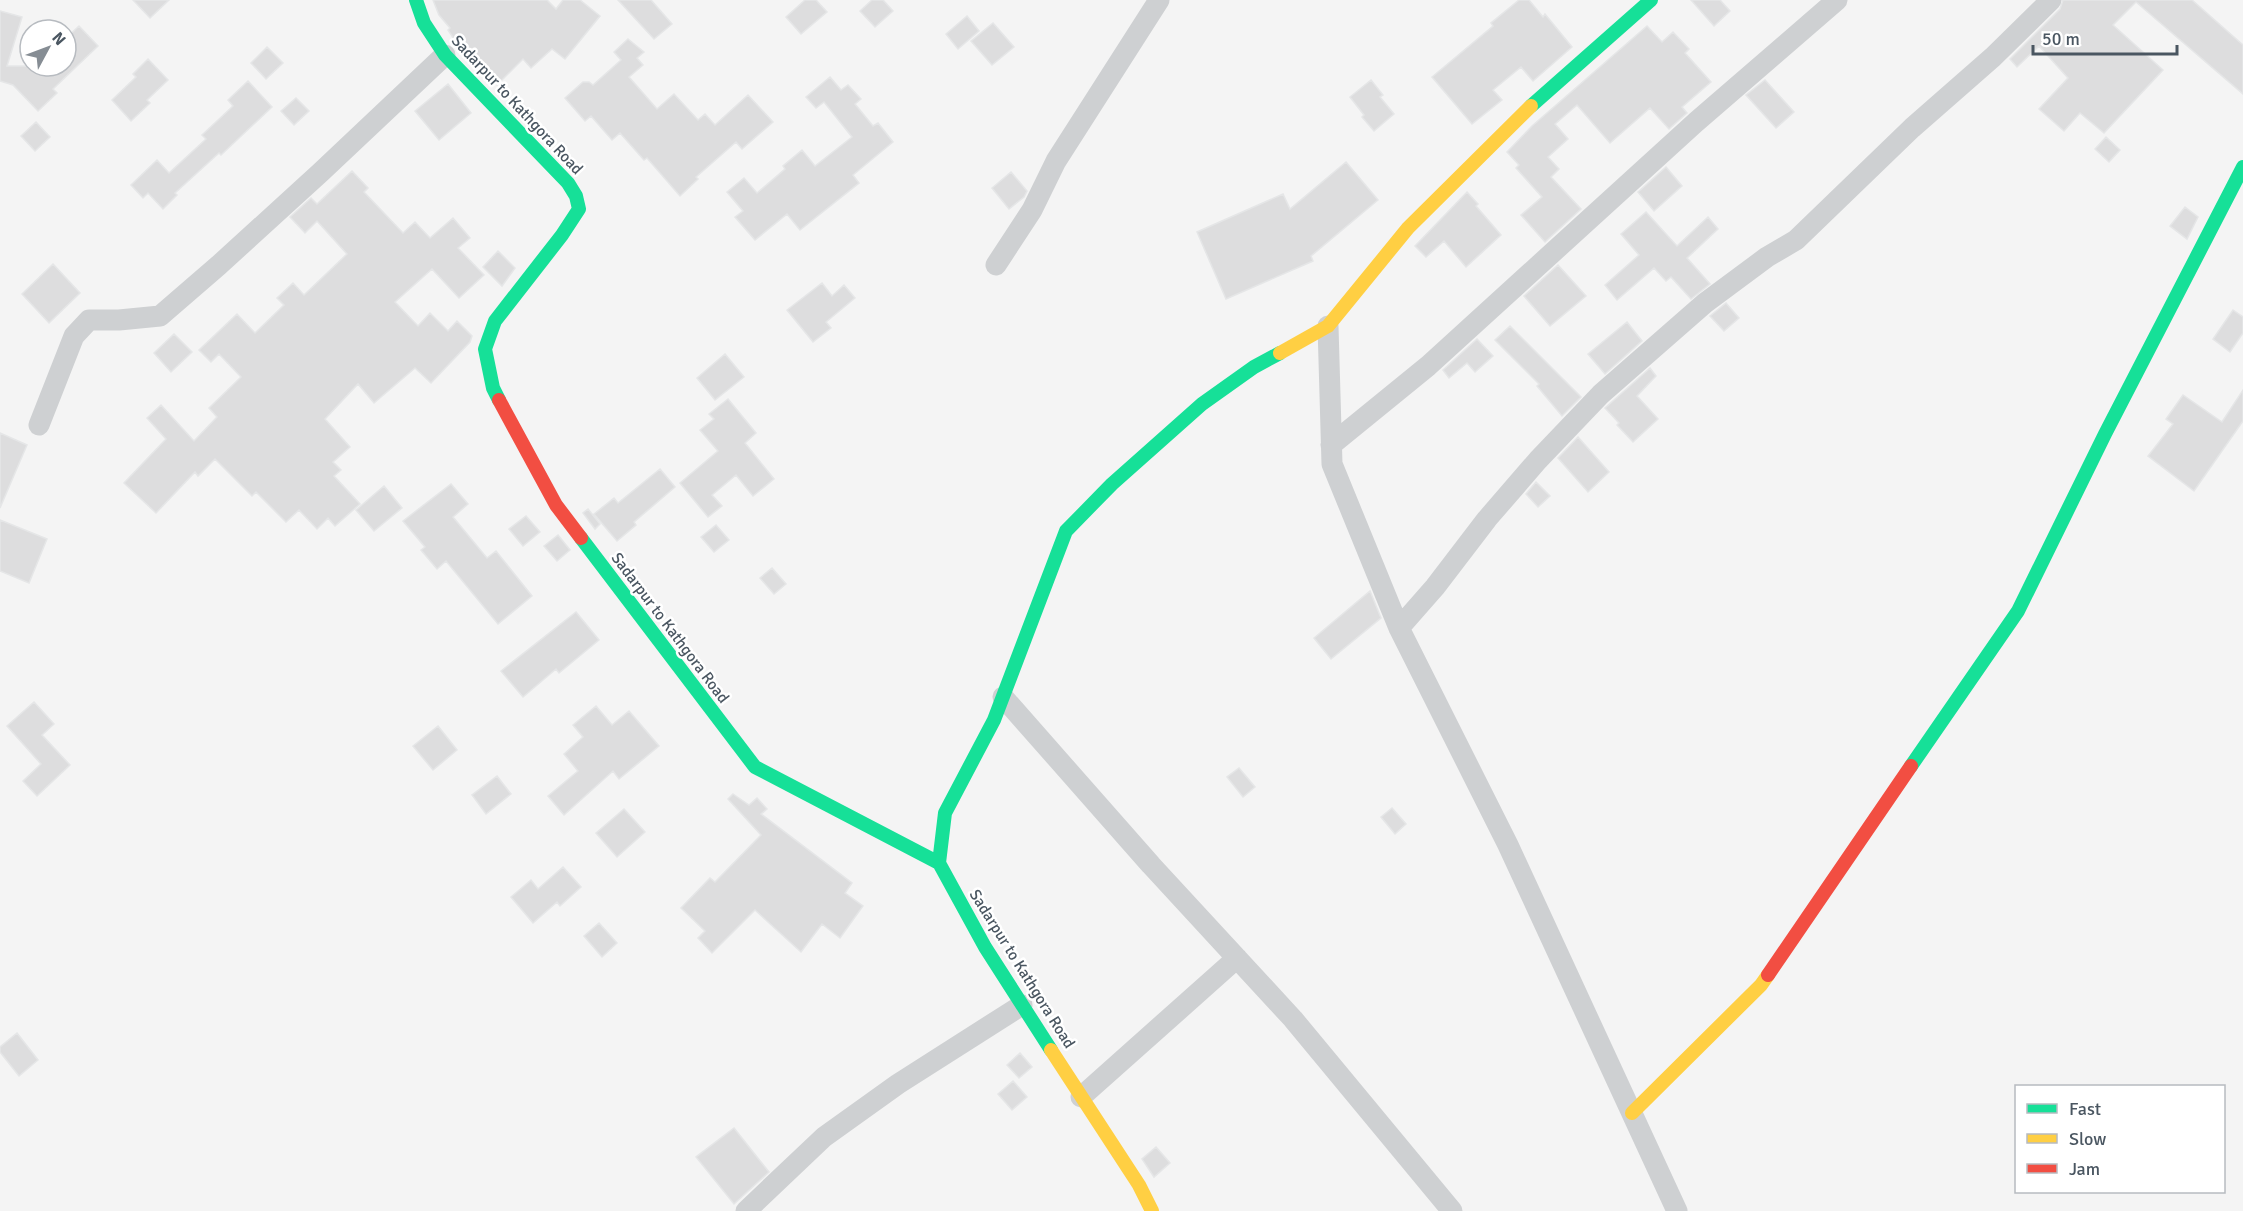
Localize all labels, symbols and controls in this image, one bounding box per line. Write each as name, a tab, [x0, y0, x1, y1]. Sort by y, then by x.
north arrow	[18, 18, 78, 78]
scale bar	[2033, 18, 2177, 56]
text: N	[47, 28, 70, 50]
text: 50 m	[2042, 28, 2080, 50]
street label: Sadarpur to Kathgora Road	[447, 31, 587, 179]
street label: Sadarpur to Kathgora Road	[607, 549, 733, 707]
street label: Sadarpur to Kathgora Road	[965, 886, 1079, 1052]
legend	[2015, 1085, 2225, 1193]
text: Fast	[2069, 1098, 2101, 1120]
text: Slow	[2069, 1128, 2106, 1150]
text: Jam	[2069, 1158, 2100, 1180]

